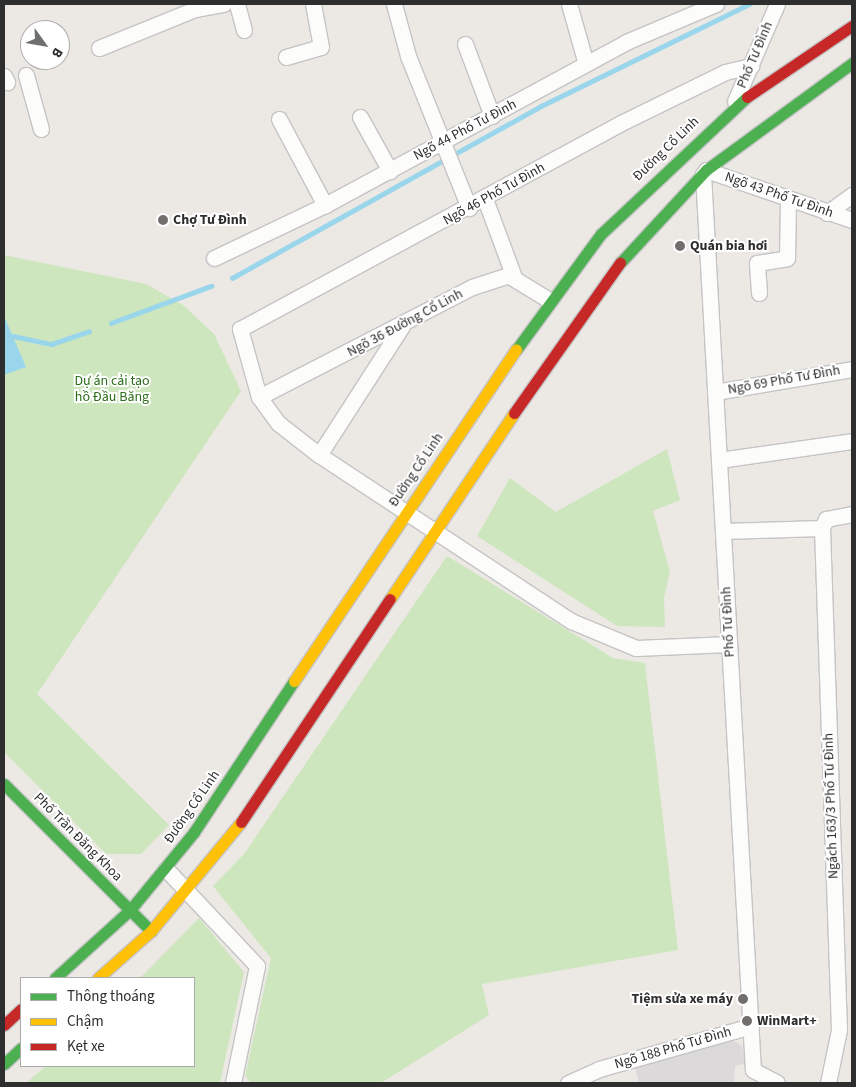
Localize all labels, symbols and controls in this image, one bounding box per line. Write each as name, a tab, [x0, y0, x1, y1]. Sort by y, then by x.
street label: Phố Tư Đình	[733, 19, 777, 91]
north arrow	[20, 20, 70, 70]
text: B	[46, 44, 68, 61]
street label: Ngõ 44 Phố Tư Đình	[411, 96, 519, 164]
street label: Đường Cổ Linh	[629, 113, 703, 185]
street label: Ngõ 46 Phố Tư Đình	[440, 159, 548, 229]
street label: Ngõ 43 Phố Tư Đình	[722, 169, 836, 221]
place label: Chợ Tư Đình	[173, 212, 247, 228]
marker: Chợ Tư Đình	[157, 214, 169, 226]
place label: Quán bia hơi	[690, 238, 767, 254]
marker: Quán bia hơi	[674, 240, 686, 252]
street label: Ngõ 36 Đường Cổ Linh	[344, 285, 466, 361]
street label: Ngõ 69 Phố Tư Đình	[726, 362, 842, 398]
park label: Dự án cải tạo hồ Đầu Băng	[74, 373, 150, 406]
street label: Đường Cổ Linh	[385, 430, 447, 510]
street label: Phố Tư Đình	[718, 586, 738, 658]
street label: Ngách 163/3 Phố Tư Đình	[820, 733, 842, 879]
street label: Đường Cổ Linh	[161, 767, 223, 847]
street label: Phố Trần Đăng Khoa	[30, 789, 126, 885]
legend	[20, 977, 195, 1067]
text: Thông thoáng	[67, 986, 155, 1007]
place label: Tiệm sửa xe máy	[632, 991, 733, 1007]
marker: Tiệm sửa xe máy	[737, 993, 749, 1005]
text: Chậm	[67, 1011, 104, 1032]
place label: WinMart+	[757, 1013, 817, 1029]
marker: WinMart+	[741, 1015, 753, 1027]
street label: Ngõ 188 Phố Tư Đình	[613, 1023, 733, 1073]
text: Kẹt xe	[67, 1036, 105, 1057]

